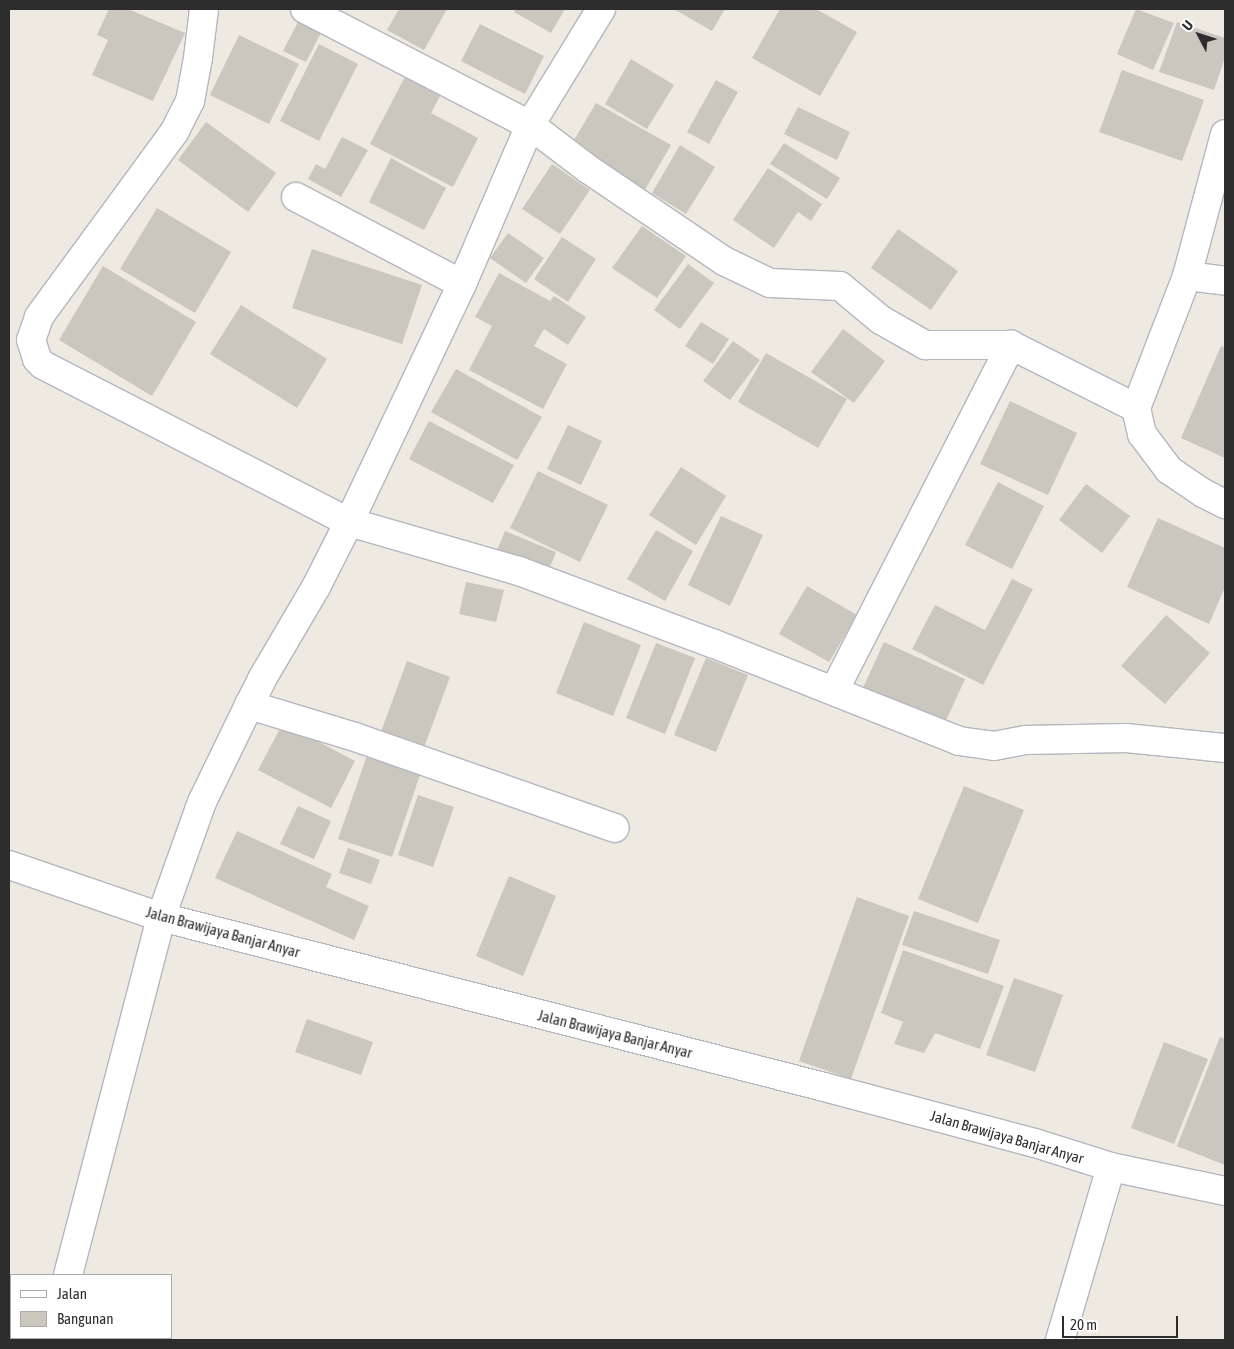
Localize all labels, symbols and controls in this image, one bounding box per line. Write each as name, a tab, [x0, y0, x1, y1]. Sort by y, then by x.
north arrow	[1174, 10, 1224, 60]
text: U	[1179, 17, 1196, 34]
street label: Jalan Brawijaya Banjar Anyar	[144, 903, 302, 961]
street label: Jalan Brawijaya Banjar Anyar	[536, 1006, 694, 1062]
street label: Jalan Brawijaya Banjar Anyar	[928, 1107, 1086, 1167]
legend	[10, 1274, 172, 1339]
text: Jalan	[57, 1285, 87, 1302]
scale bar	[1064, 1306, 1180, 1338]
text: Bangunan	[57, 1310, 114, 1327]
text: 20 m	[1070, 1316, 1097, 1333]

